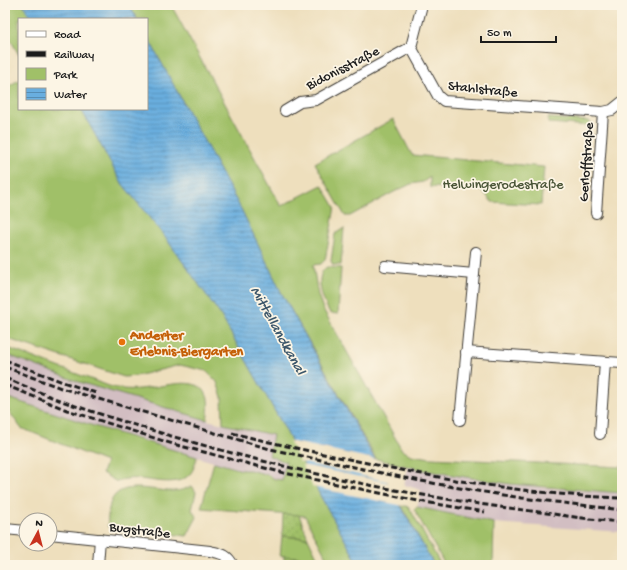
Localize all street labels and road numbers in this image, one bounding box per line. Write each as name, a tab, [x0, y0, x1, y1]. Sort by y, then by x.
street label: Bidonisstraße	[303, 43, 383, 95]
street label: Stahlstraße	[447, 78, 519, 103]
street label: Gerloffstraße	[576, 121, 599, 202]
street label: Bugstraße	[107, 519, 172, 544]

